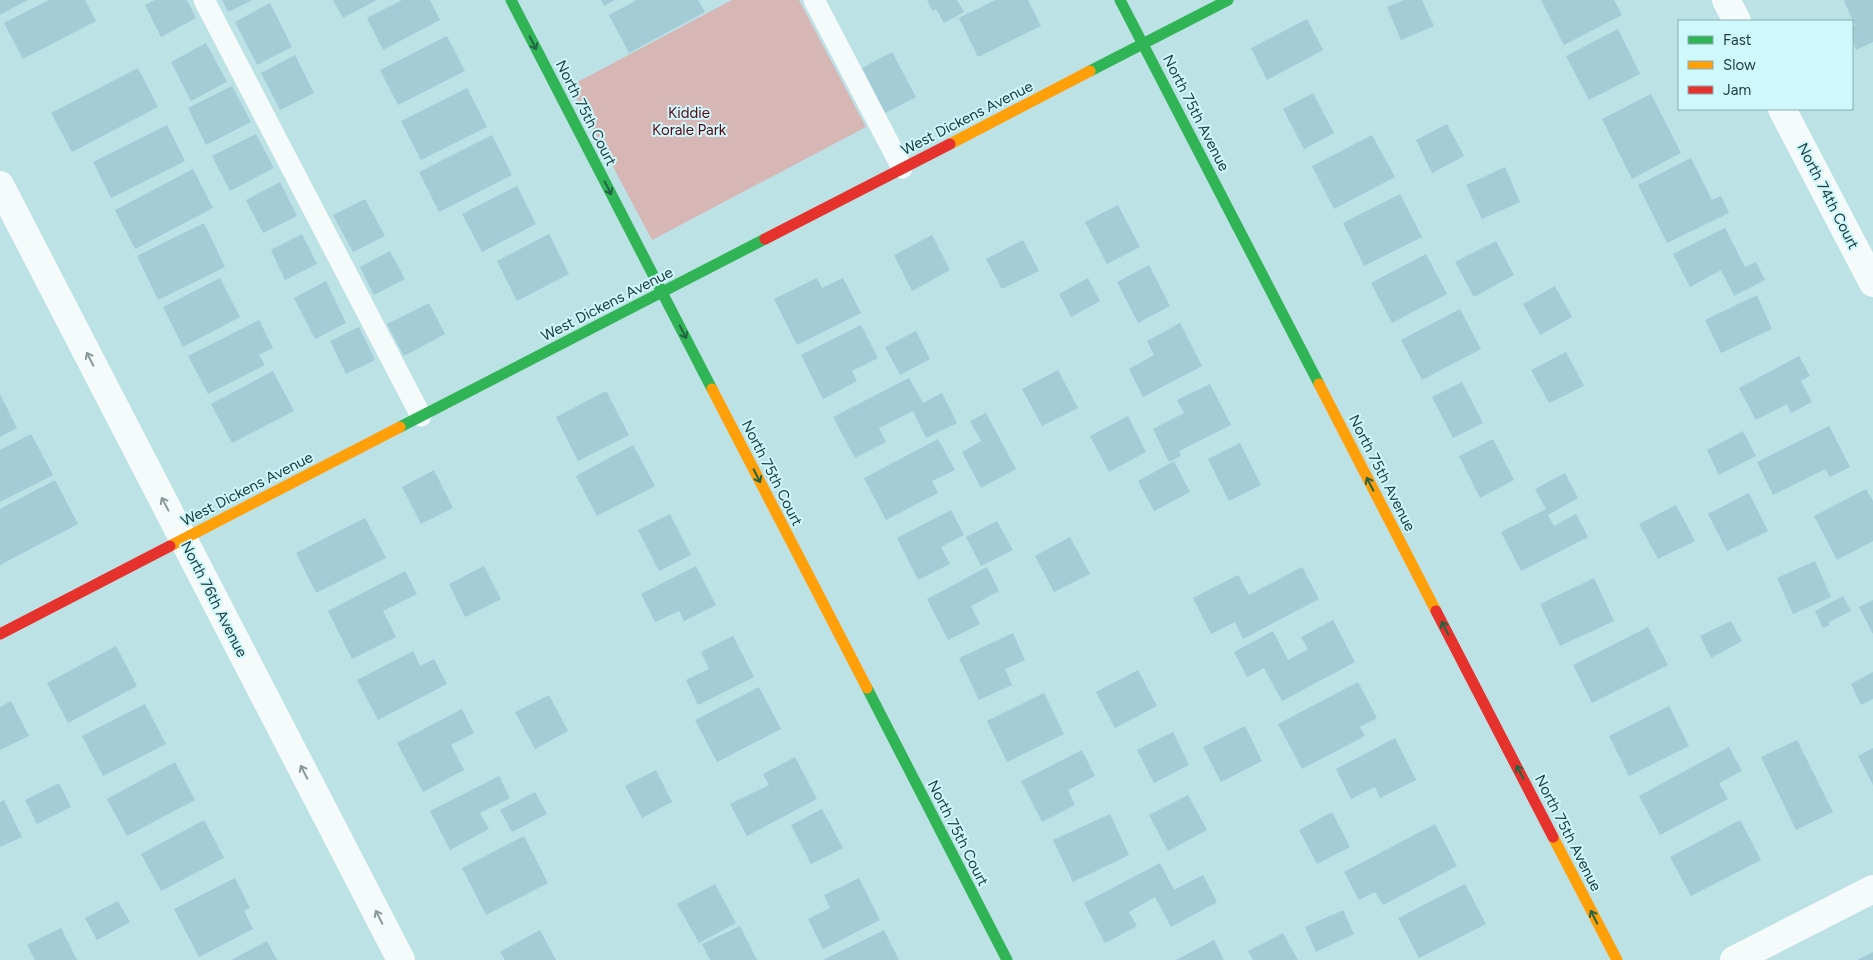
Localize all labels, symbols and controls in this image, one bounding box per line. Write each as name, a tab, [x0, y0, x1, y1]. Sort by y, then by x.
legend	[1678, 20, 1853, 110]
text: Fast	[1723, 31, 1752, 49]
one-way arrow	[528, 36, 538, 51]
street label: North 75th Avenue	[1159, 52, 1233, 174]
text: Slow	[1723, 56, 1756, 74]
street label: North 75th Court	[552, 57, 621, 169]
street label: West Dickens Avenue	[898, 77, 1036, 159]
text: Jam	[1723, 81, 1751, 99]
park label: Kiddie Korale Park	[652, 104, 727, 139]
street label: North 74th Court	[1793, 140, 1863, 252]
one-way arrow	[603, 180, 613, 195]
street label: West Dickens Avenue	[538, 263, 676, 345]
one-way arrow	[679, 324, 688, 339]
one-way arrow	[85, 352, 95, 367]
street label: North 75th Avenue	[1345, 412, 1419, 534]
street label: North 75th Court	[738, 417, 807, 529]
street label: West Dickens Avenue	[178, 448, 316, 530]
one-way arrow	[752, 469, 762, 484]
one-way arrow	[1365, 477, 1374, 492]
one-way arrow	[160, 497, 169, 512]
street label: North 76th Avenue	[177, 538, 251, 660]
one-way arrow	[1440, 621, 1449, 636]
one-way arrow	[299, 765, 309, 780]
one-way arrow	[1515, 765, 1525, 780]
street label: North 75th Avenue	[1531, 772, 1605, 894]
street label: North 75th Court	[924, 777, 993, 889]
one-way arrow	[374, 909, 384, 924]
one-way arrow	[1589, 909, 1599, 924]

